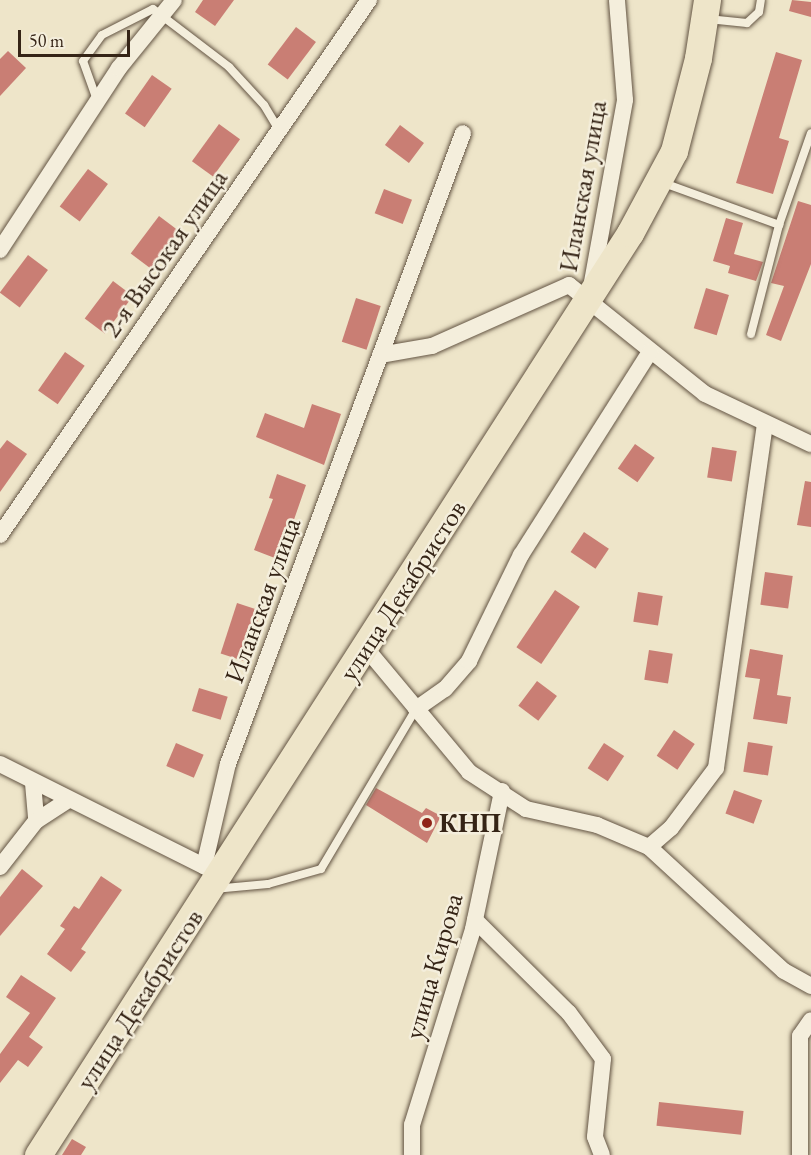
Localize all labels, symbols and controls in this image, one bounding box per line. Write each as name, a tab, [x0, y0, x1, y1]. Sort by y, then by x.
scale bar	[21, 18, 134, 56]
text: 50 m	[29, 29, 64, 52]
street label: Иланская улица	[551, 98, 613, 274]
street label: 2-я Высокая улица	[94, 163, 234, 343]
street label: улица Декабристов	[332, 494, 472, 686]
street label: Иланская улица	[217, 513, 307, 687]
place label: КНП	[439, 807, 501, 839]
marker: КНП	[420, 816, 434, 830]
street label: улица Кирова	[397, 889, 469, 1043]
street label: улица Декабристов	[69, 903, 209, 1095]

